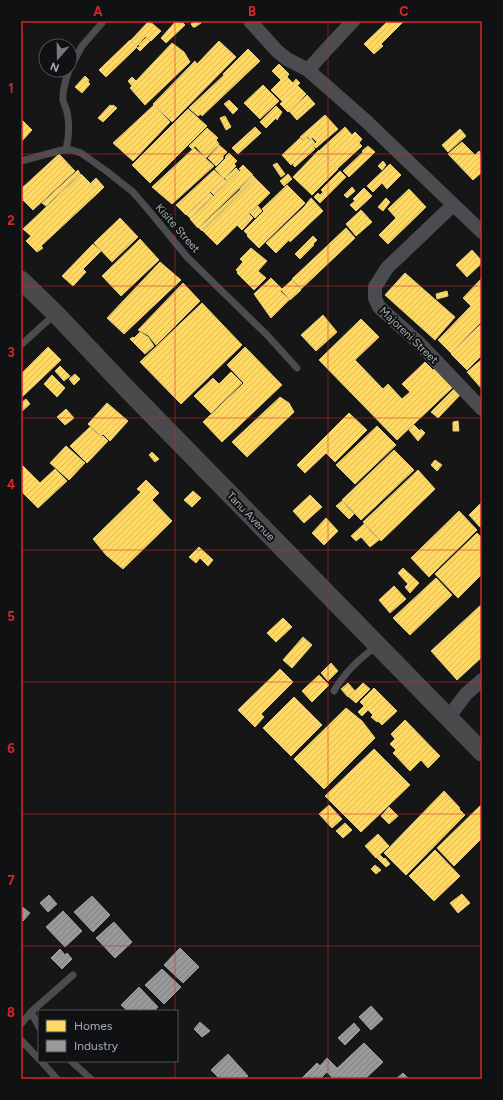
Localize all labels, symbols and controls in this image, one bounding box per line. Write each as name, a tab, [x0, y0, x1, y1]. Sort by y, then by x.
text: A	[93, 4, 103, 19]
text: B	[248, 4, 256, 19]
text: C	[399, 4, 409, 19]
north arrow	[38, 38, 78, 78]
text: N	[49, 59, 61, 74]
text: 1	[8, 81, 14, 96]
street label: Kisite Street	[153, 201, 202, 255]
text: 2	[7, 213, 15, 228]
street label: Majoreni Street	[377, 304, 441, 366]
text: 3	[7, 345, 15, 360]
text: 4	[7, 477, 15, 492]
street label: Tanu Avenue	[224, 489, 277, 544]
text: 5	[7, 609, 15, 624]
text: 6	[7, 741, 15, 756]
text: 7	[7, 873, 15, 888]
text: 8	[7, 1005, 15, 1020]
legend	[38, 1010, 178, 1062]
text: Homes	[74, 1019, 113, 1033]
text: Industry	[74, 1039, 119, 1053]

